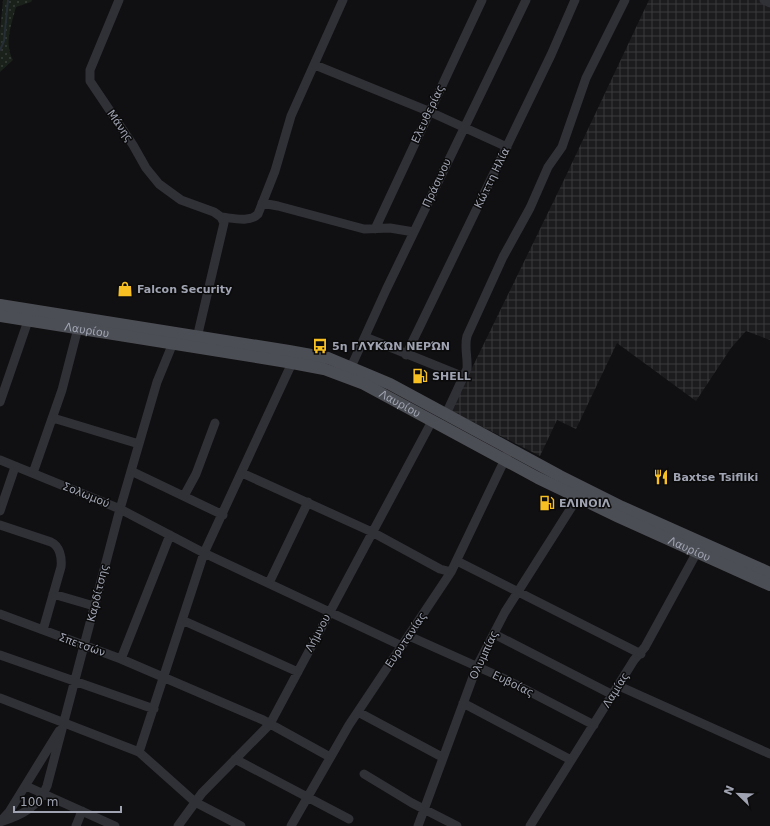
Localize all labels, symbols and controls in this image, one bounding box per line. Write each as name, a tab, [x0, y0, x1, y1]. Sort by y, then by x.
street label: Ελευθερίας	[409, 83, 447, 145]
street label: Μάνης	[104, 107, 136, 145]
street label: Κώττη Ηλία	[472, 146, 512, 210]
street label: Πράσινου	[420, 156, 454, 210]
shop icon: Falcon Security	[116, 280, 134, 298]
place label: Falcon Security	[137, 283, 232, 296]
street label: Λαυρίου	[64, 320, 110, 340]
bus stop icon: 5η ΓΛΥΚΏΝ ΝΕΡΏΝ	[311, 337, 329, 355]
place label: 5η ΓΛΥΚΏΝ ΝΕΡΏΝ	[332, 340, 450, 353]
fuel station icon: SHELL	[411, 367, 429, 385]
place label: SHELL	[432, 370, 471, 383]
street label: Λαυρίου	[377, 387, 423, 420]
restaurant icon: Baxtse Tsifliki	[652, 468, 670, 486]
place label: Baxtse Tsifliki	[673, 471, 758, 484]
street label: Σολωμού	[61, 480, 111, 510]
fuel station icon: ΕΛΙΝΟΙΛ	[538, 494, 556, 512]
place label: ΕΛΙΝΟΙΛ	[559, 497, 611, 510]
street label: Λαυρίου	[666, 534, 713, 564]
street label: Καρδίτσης	[85, 563, 111, 623]
street label: Ευρυτανίας	[383, 610, 429, 670]
street label: Λήμνου	[303, 612, 333, 654]
street label: Ολυμπίας	[467, 628, 501, 682]
street label: Σπετσών	[57, 631, 107, 659]
street label: Ευβοίας	[490, 668, 536, 700]
street label: Λαμίας	[600, 670, 632, 710]
north arrow	[718, 774, 758, 814]
text: N	[721, 784, 737, 797]
scale bar	[14, 788, 121, 814]
text: 100 m	[20, 795, 58, 809]

